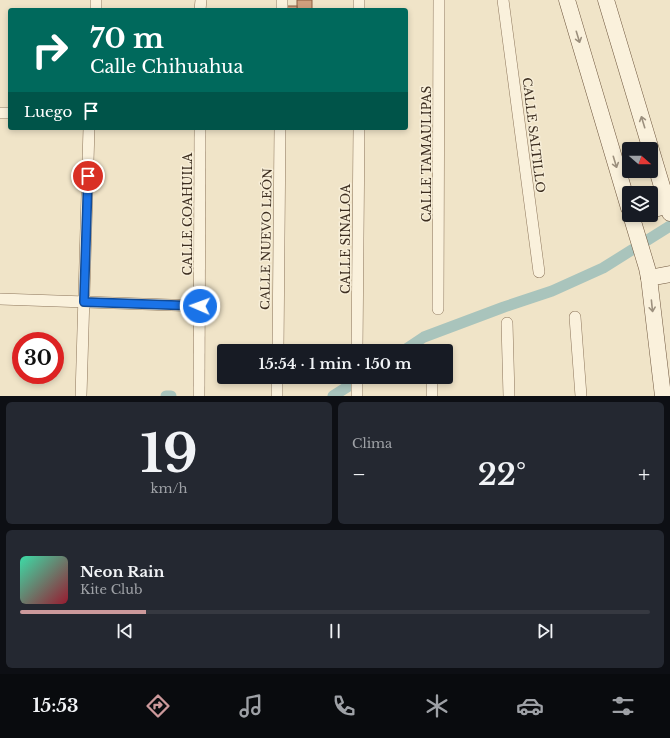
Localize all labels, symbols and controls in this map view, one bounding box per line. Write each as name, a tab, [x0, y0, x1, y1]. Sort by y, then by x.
text: 70 m	[90, 21, 164, 56]
icon: right	[24, 24, 76, 76]
one-way arrow	[575, 31, 582, 44]
text: Calle Chihuahua	[90, 56, 243, 78]
street label: CALLE SALTILLO	[519, 76, 549, 194]
street label: CALLE TAMAULIPAS	[419, 85, 434, 222]
icon: arrive	[80, 100, 102, 122]
text: Luego	[24, 102, 72, 121]
one-way arrow	[639, 115, 646, 128]
north arrow	[622, 142, 658, 178]
map controls	[622, 142, 658, 222]
street label: CALLE COAHUILA	[180, 152, 195, 275]
one-way arrow	[612, 155, 619, 168]
pin	[71, 159, 105, 193]
icon: arrive	[77, 165, 99, 187]
street label: CALLE NUEVO LEÓN	[256, 168, 275, 310]
street label: CALLE SINALOA	[338, 183, 353, 294]
button: layers	[622, 186, 658, 222]
position arrow	[179, 285, 221, 327]
one-way arrow	[649, 299, 656, 312]
speed limit sign: 30	[12, 332, 64, 384]
text: 15:54 · 1 min · 150 m	[258, 354, 412, 373]
text: 19	[140, 422, 198, 486]
text: Clima	[352, 435, 392, 452]
text: 22°	[478, 456, 526, 493]
text: −	[352, 461, 366, 488]
text: +	[638, 461, 650, 488]
text: km/h	[151, 480, 187, 497]
text: Neon Rain	[80, 562, 164, 581]
text: Kite Club	[80, 581, 143, 598]
icon: previous	[114, 620, 136, 642]
icon: pause	[324, 620, 346, 642]
icon: next	[534, 620, 556, 642]
icon: directions	[144, 692, 172, 720]
icon: music	[237, 692, 265, 720]
icon: phone	[330, 692, 358, 720]
icon: climate	[423, 692, 451, 720]
icon: car	[516, 692, 544, 720]
icon: filters	[609, 692, 637, 720]
text: 15:53	[33, 695, 78, 717]

